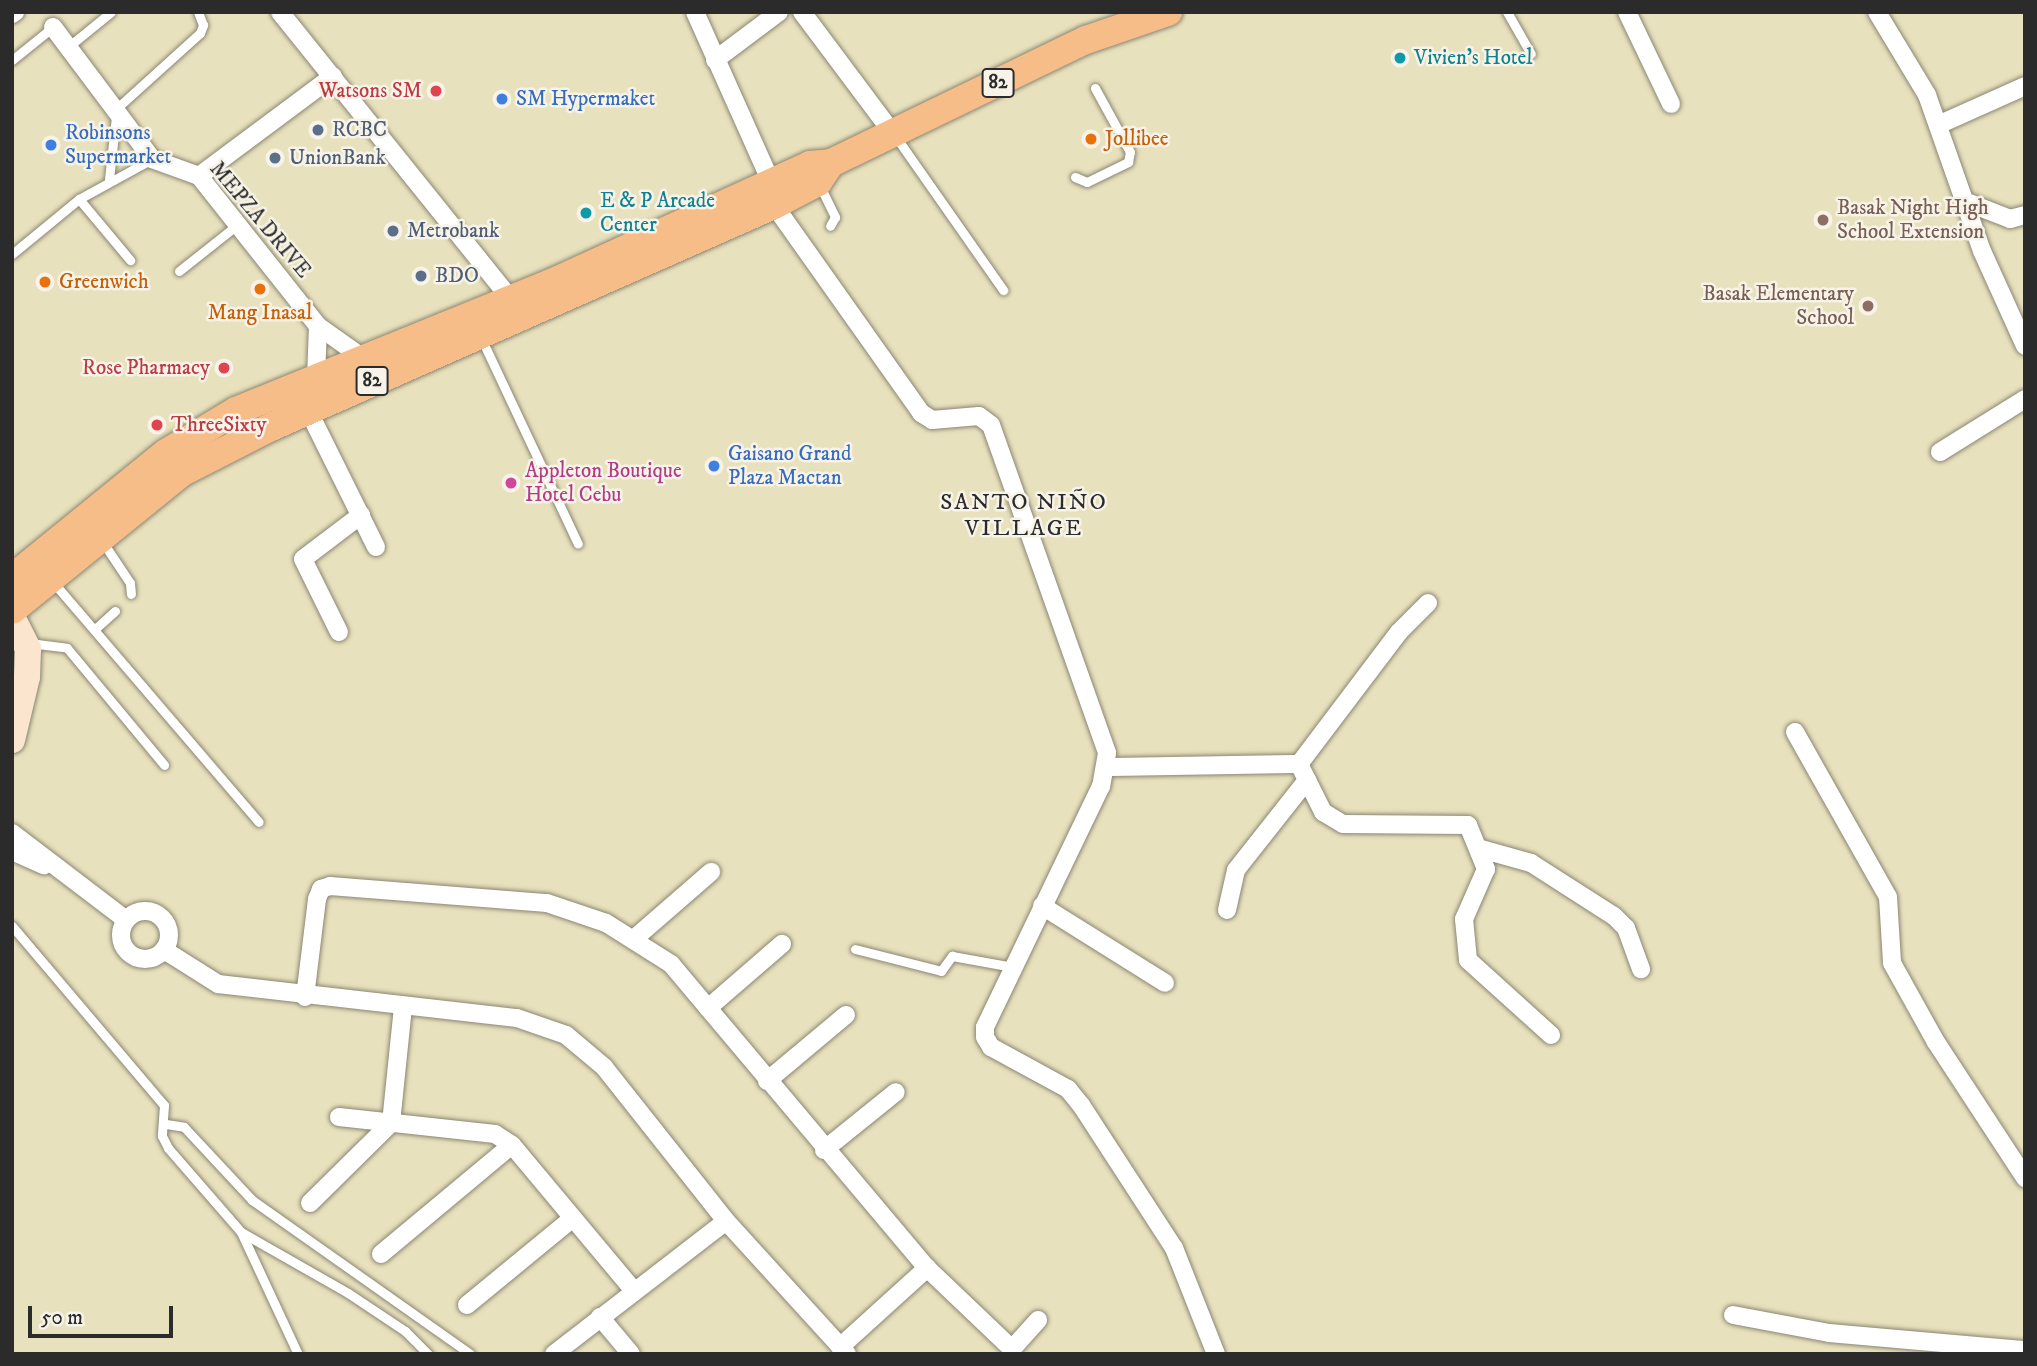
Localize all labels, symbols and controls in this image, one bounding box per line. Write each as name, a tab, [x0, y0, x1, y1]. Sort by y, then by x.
place label: Vivien's Hotel	[1414, 45, 1533, 71]
marker: Vivien's Hotel	[1392, 50, 1408, 66]
road number: 82	[981, 68, 1016, 99]
place label: Watsons SM	[318, 78, 422, 104]
marker: Watsons SM	[428, 83, 444, 99]
place label: SM Hypermaket	[516, 86, 655, 112]
marker: SM Hypermaket	[494, 91, 510, 107]
place label: RCBC	[332, 117, 387, 143]
place label: Robinsons Supermarket	[65, 120, 171, 170]
marker: RCBC	[310, 122, 326, 138]
place label: Jollibee	[1105, 126, 1168, 152]
marker: Jollibee	[1083, 131, 1099, 147]
marker: Robinsons Supermarket	[43, 137, 59, 153]
place label: UnionBank	[289, 145, 386, 171]
marker: UnionBank	[267, 150, 283, 166]
street label: MEPZA DRIVE	[204, 157, 316, 283]
place label: E & P Arcade Center	[600, 188, 715, 238]
place label: Basak Night High School Extension	[1837, 195, 1989, 245]
marker: E & P Arcade Center	[578, 205, 594, 221]
marker: Basak Night High School Extension	[1815, 212, 1831, 228]
place label: Metrobank	[407, 218, 499, 244]
marker: Metrobank	[385, 223, 401, 239]
place label: BDO	[435, 263, 479, 289]
marker: BDO	[413, 268, 429, 284]
place label: Greenwich	[59, 269, 149, 295]
marker: Greenwich	[37, 274, 53, 290]
marker: Mang Inasal	[252, 281, 268, 297]
place label: Basak Elementary School	[1702, 281, 1854, 331]
marker: Basak Elementary School	[1860, 298, 1876, 314]
place label: Mang Inasal	[208, 300, 312, 326]
place label: Rose Pharmacy	[82, 355, 210, 381]
marker: Rose Pharmacy	[216, 360, 232, 376]
road number: 82	[354, 366, 390, 396]
place label: ThreeSixty	[171, 412, 267, 438]
marker: ThreeSixty	[149, 417, 165, 433]
place label: Gaisano Grand Plaza Mactan	[728, 441, 851, 491]
place label: Appleton Boutique Hotel Cebu	[525, 458, 682, 508]
marker: Gaisano Grand Plaza Mactan	[706, 458, 722, 474]
marker: Appleton Boutique Hotel Cebu	[503, 475, 519, 491]
district label: SANTO NIÑO VILLAGE	[941, 489, 1107, 543]
scale bar	[32, 1292, 177, 1336]
text: 50 m	[41, 1305, 83, 1331]

